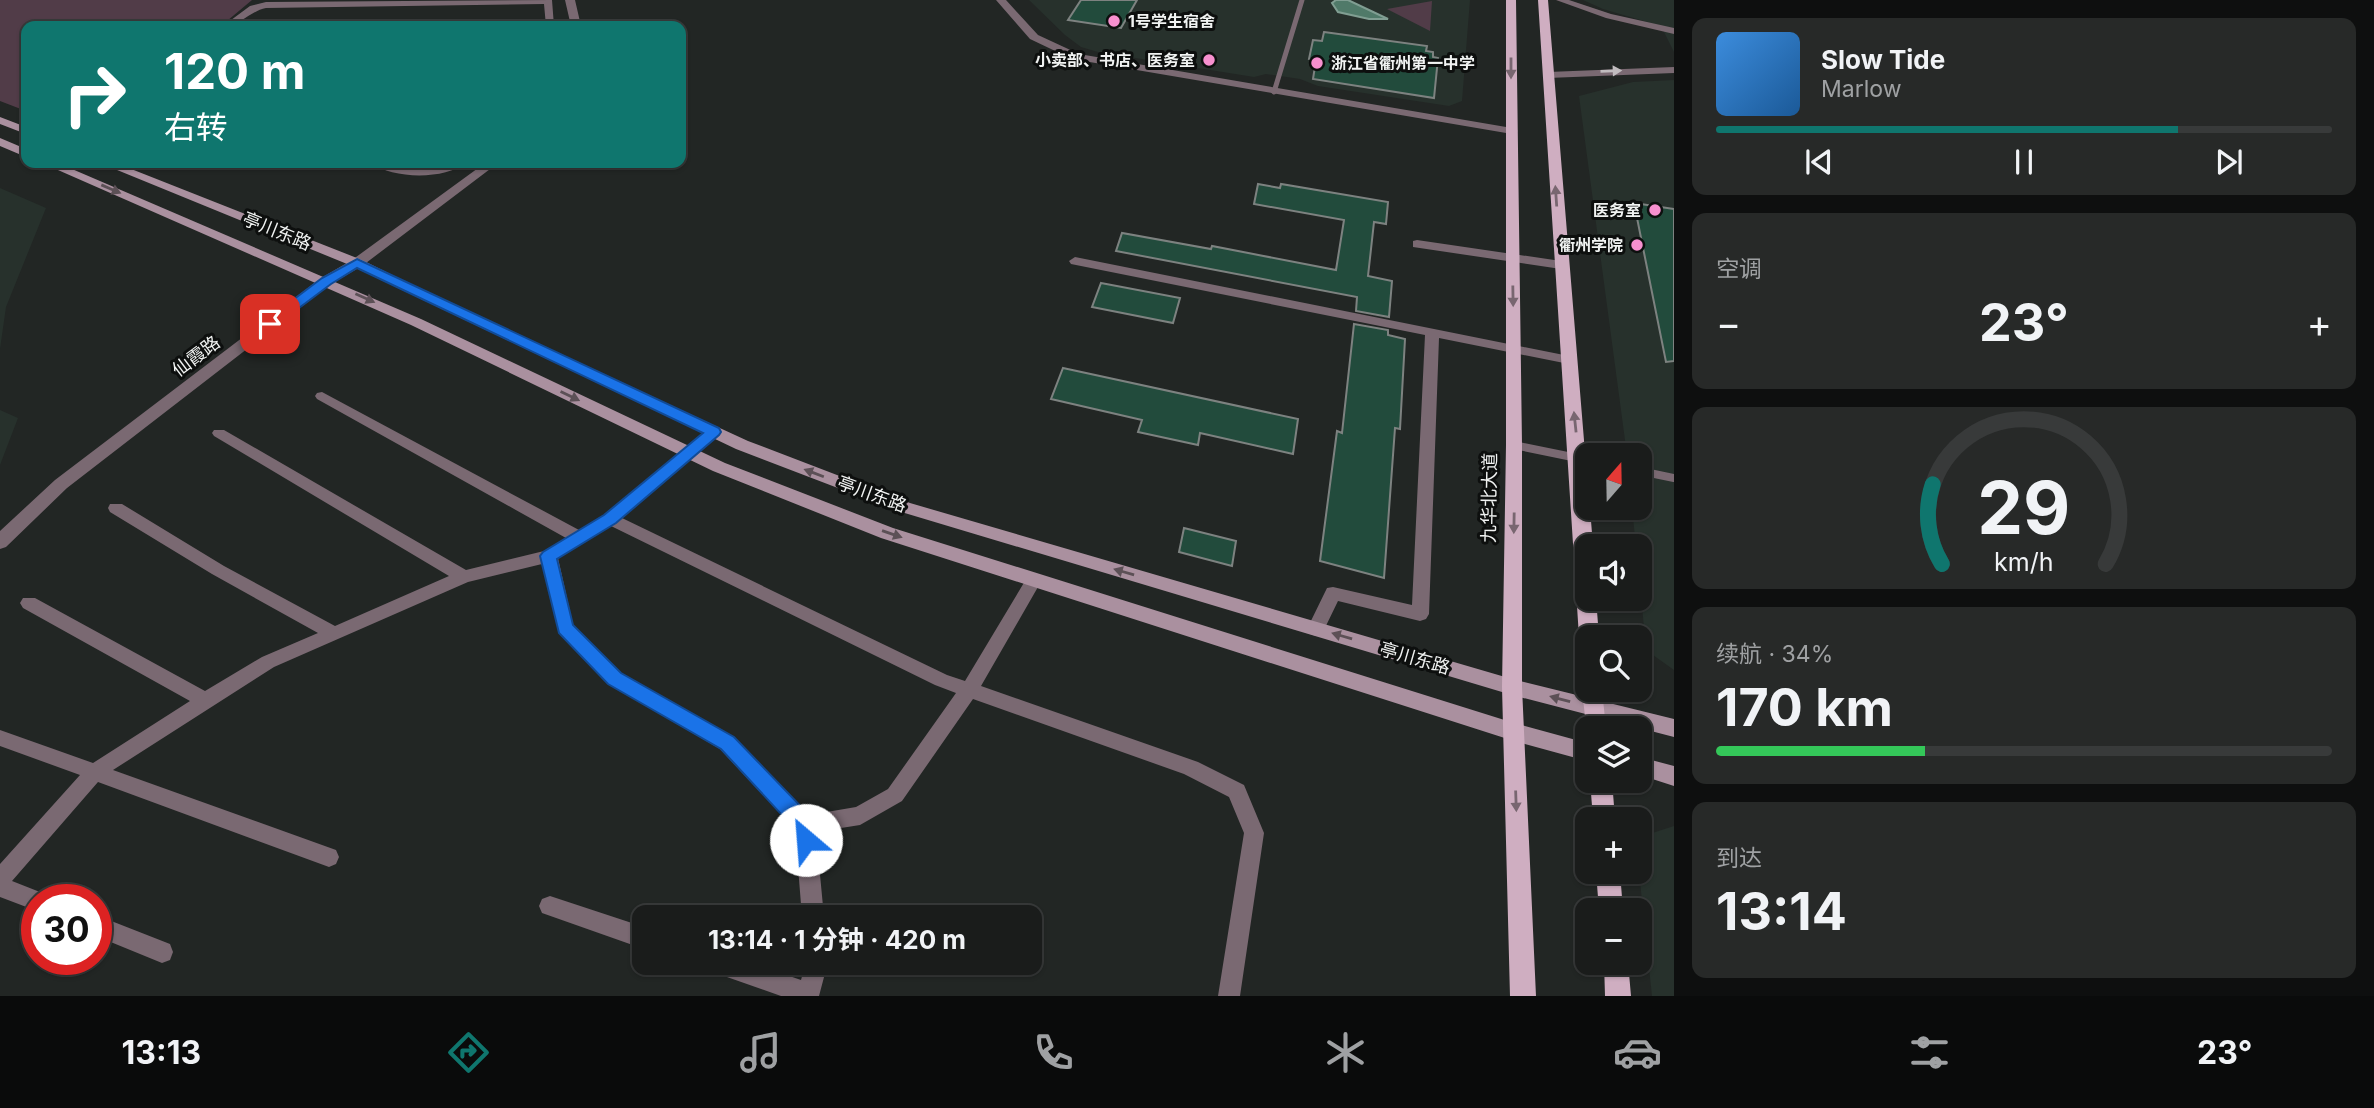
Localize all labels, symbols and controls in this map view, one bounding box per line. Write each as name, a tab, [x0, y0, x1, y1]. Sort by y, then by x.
place label: 1号学生宿舍	[1128, 11, 1215, 31]
marker: 1号学生宿舍	[1106, 13, 1122, 29]
text: 120 m	[164, 42, 305, 101]
text: Slow Tide	[1821, 44, 1945, 75]
icon: right	[49, 49, 140, 140]
place label: 小卖部、书店、医务室	[1035, 50, 1195, 70]
marker: 小卖部、书店、医务室	[1201, 52, 1217, 68]
place label: 浙江省衢州第一中学	[1331, 53, 1475, 73]
marker: 浙江省衢州第一中学	[1309, 55, 1325, 71]
one-way arrow	[1505, 57, 1517, 79]
one-way arrow	[1600, 66, 1622, 77]
text: Marlow	[1821, 75, 1901, 103]
text: 右转	[164, 108, 228, 147]
icon: previous	[1800, 143, 1838, 181]
icon: pause	[2005, 143, 2043, 181]
icon: next	[2210, 143, 2248, 181]
one-way arrow	[100, 184, 121, 195]
one-way arrow	[1550, 184, 1561, 206]
place label: 医务室	[1593, 200, 1641, 220]
marker: 医务室	[1647, 202, 1663, 218]
street label: 亭川东路	[240, 208, 314, 254]
place label: 衢州学院	[1559, 235, 1623, 255]
marker: 衢州学院	[1629, 237, 1645, 253]
text: 空调	[1716, 255, 1762, 283]
one-way arrow	[1507, 285, 1519, 307]
text: 23°	[1979, 291, 2069, 354]
one-way arrow	[355, 293, 375, 304]
pin	[240, 294, 300, 354]
text: −	[1716, 300, 1741, 346]
text: +	[2307, 300, 2332, 346]
icon: arrive	[251, 305, 289, 343]
street label: 仙霞路	[168, 331, 224, 381]
one-way arrow	[560, 390, 580, 401]
one-way arrow	[1570, 411, 1581, 433]
north arrow	[1575, 443, 1652, 520]
map controls	[1575, 443, 1652, 975]
street label: 九华北大道	[1478, 453, 1500, 543]
text: 29	[1977, 463, 2071, 552]
one-way arrow	[803, 467, 824, 478]
street label: 亭川东路	[835, 472, 909, 516]
one-way arrow	[1508, 512, 1519, 534]
one-way arrow	[881, 529, 902, 540]
button: sound	[1575, 534, 1652, 611]
text: km/h	[1994, 547, 2054, 577]
one-way arrow	[1113, 566, 1134, 576]
button: search	[1575, 625, 1652, 702]
one-way arrow	[1331, 631, 1352, 641]
street label: 亭川东路	[1378, 638, 1452, 678]
text: 续航 · 34%	[1716, 640, 1833, 668]
text: 170 km	[1716, 676, 1893, 739]
one-way arrow	[1549, 693, 1571, 704]
button: layers	[1575, 716, 1652, 793]
one-way arrow	[1511, 790, 1522, 812]
position arrow	[769, 803, 843, 877]
button: +	[1575, 807, 1652, 884]
text: 到达	[1716, 844, 1762, 872]
text: 13:14	[1716, 880, 1847, 943]
speed limit sign: 30	[21, 884, 112, 975]
button: −	[1575, 898, 1652, 975]
text: 13:14 · 1 分钟 · 420 m	[708, 924, 966, 955]
icon: directions	[444, 1028, 493, 1077]
icon: music	[736, 1028, 785, 1077]
icon: phone	[1029, 1028, 1078, 1077]
icon: climate	[1321, 1028, 1370, 1077]
icon: car	[1613, 1028, 1662, 1077]
icon: filters	[1905, 1028, 1954, 1077]
text: 13:13	[122, 1033, 201, 1072]
text: 23°	[2197, 1033, 2252, 1072]

